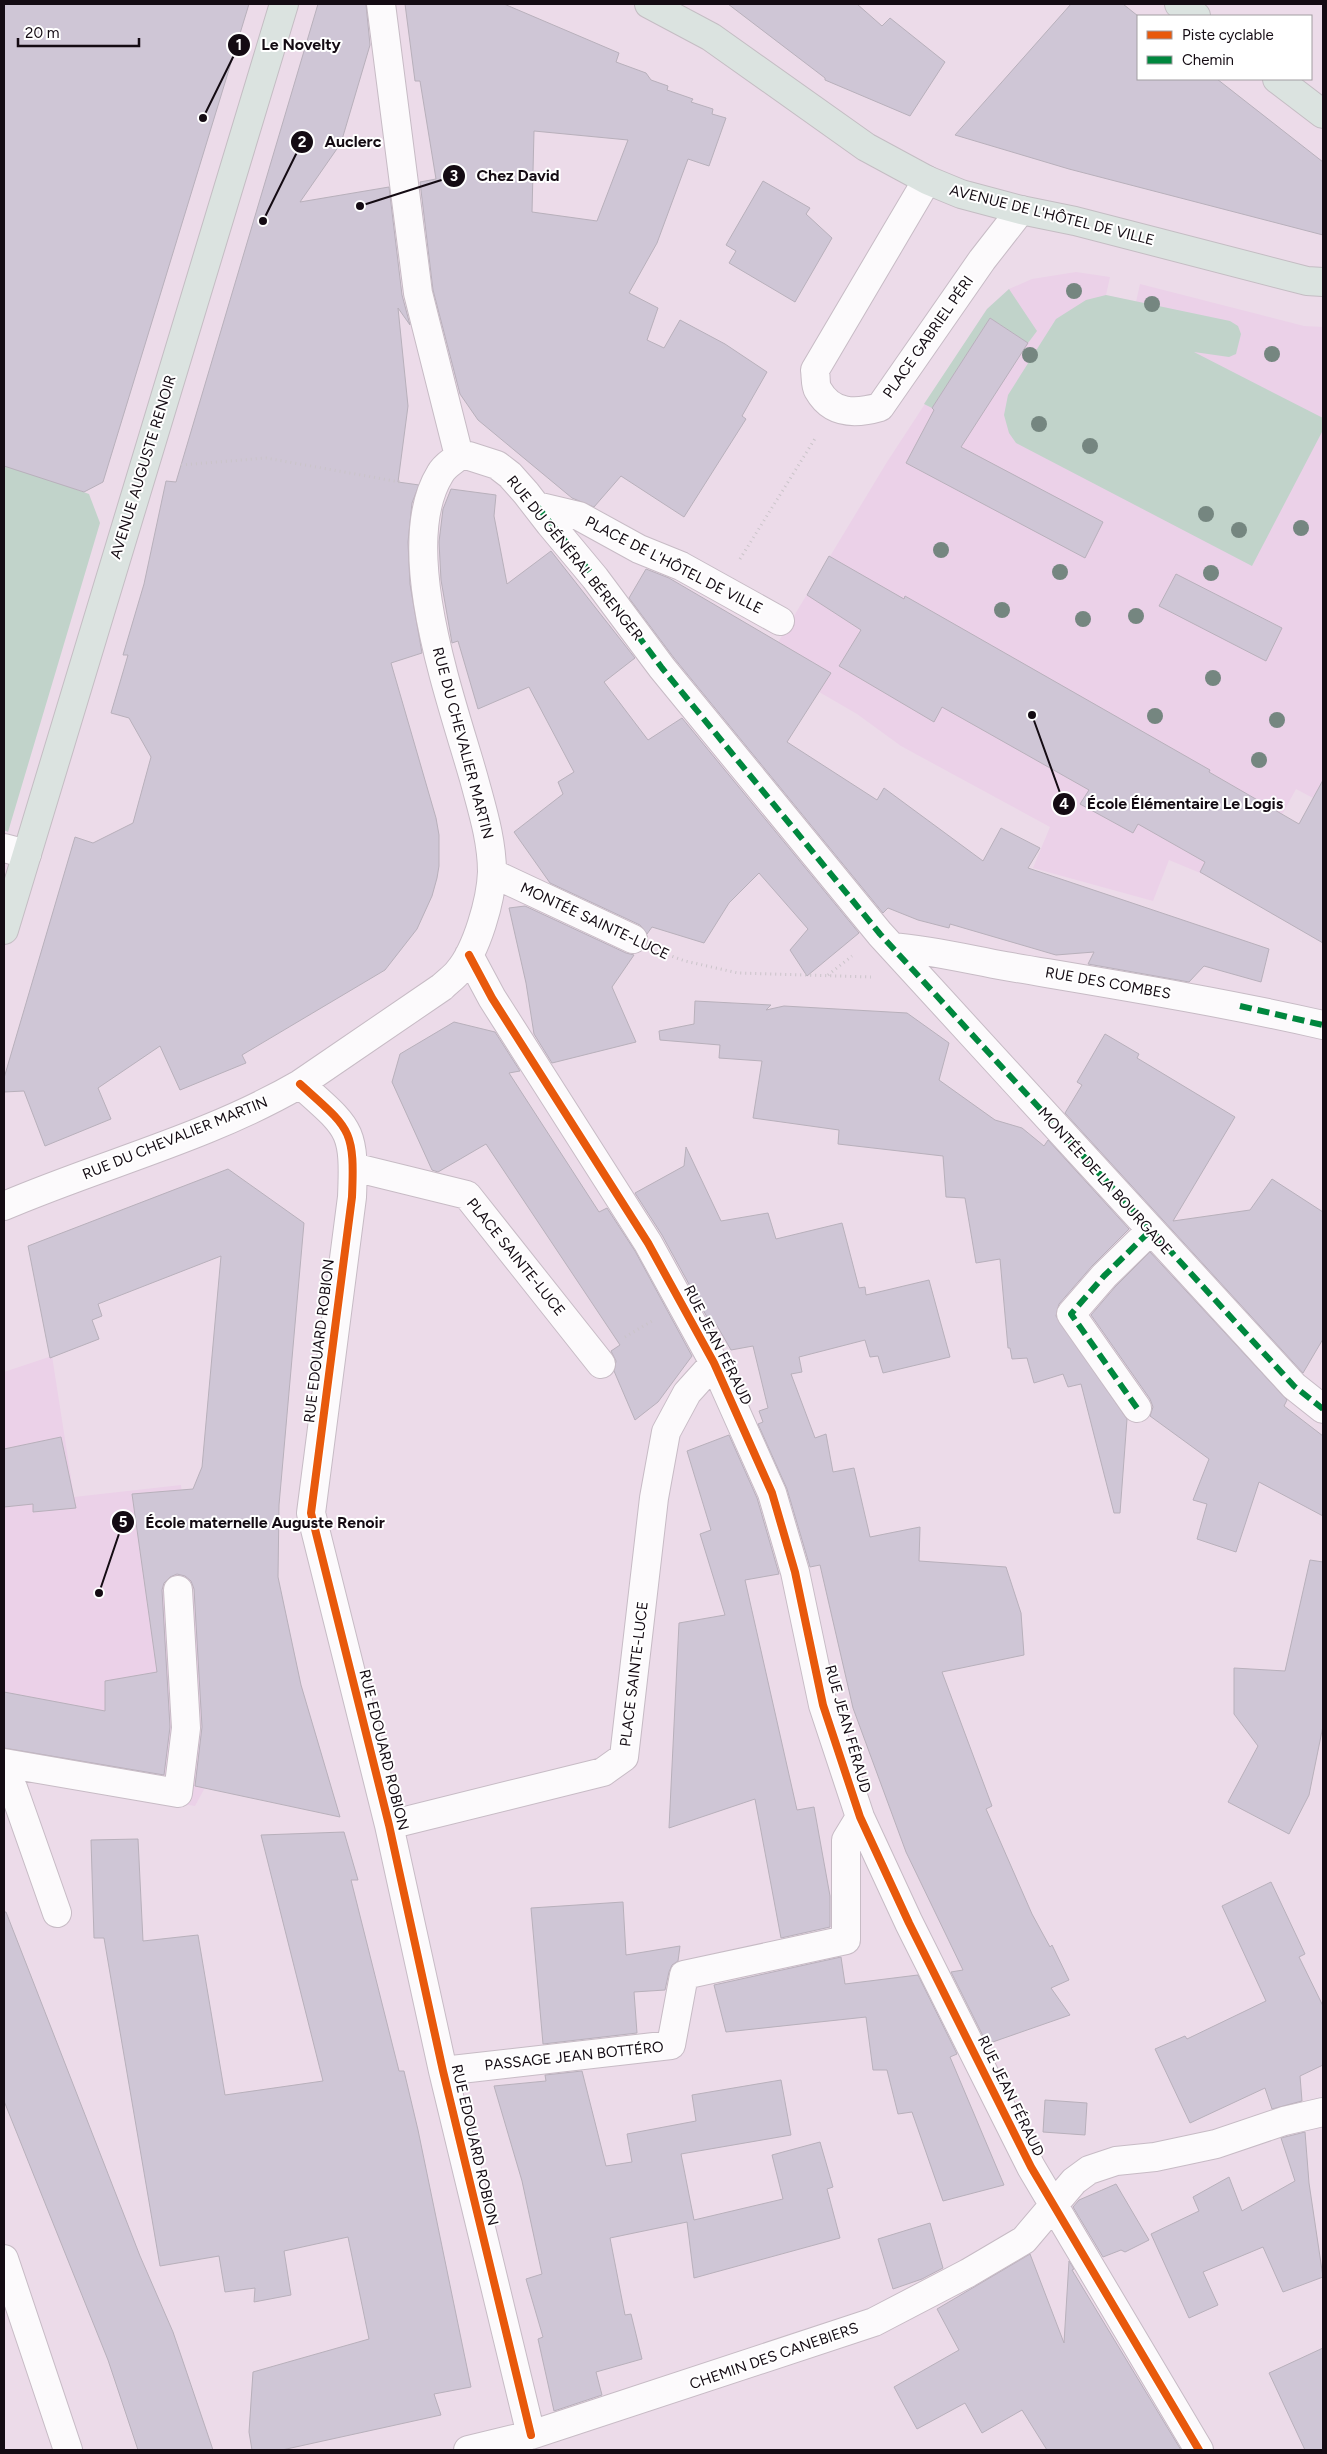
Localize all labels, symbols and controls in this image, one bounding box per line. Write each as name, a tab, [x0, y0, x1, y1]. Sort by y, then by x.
scale bar	[18, 15, 139, 47]
legend	[1137, 15, 1312, 80]
text: 20 m	[25, 24, 59, 42]
text: Piste cyclable	[1182, 26, 1274, 44]
callout: Le Novelty	[226, 29, 351, 60]
text: Le Novelty	[261, 35, 342, 54]
text: 1	[236, 36, 242, 54]
text: Chemin	[1182, 51, 1234, 69]
callout: Auclerc	[290, 126, 391, 157]
text: Auclerc	[325, 132, 382, 151]
text: 2	[298, 133, 307, 151]
callout: Chez David	[441, 160, 570, 191]
text: Chez David	[476, 166, 560, 185]
text: 3	[450, 167, 458, 185]
street label: AVENUE DE L'HÔTEL DE VILLE	[948, 181, 1156, 249]
street label: PLACE GABRIEL PÉRI	[879, 272, 977, 402]
street label: AVENUE AUGUSTE RENOIR	[106, 373, 180, 561]
street label: RUE DU GÉNÉRAL BÉRENGER	[503, 472, 647, 644]
street label: PLACE DE L'HÔTEL DE VILLE	[582, 512, 766, 618]
street label: RUE DU CHEVALIER MARTIN	[429, 645, 497, 841]
callout: École Élémentaire Le Logis	[1052, 788, 1293, 819]
text: École Élémentaire Le Logis	[1087, 794, 1284, 813]
text: 4	[1059, 795, 1069, 813]
street label: MONTÉE SAINTE-LUCE	[518, 879, 672, 963]
street label: RUE DES COMBES	[1044, 963, 1172, 1003]
street label: RUE DU CHEVALIER MARTIN	[80, 1093, 270, 1183]
street label: MONTÉE DE LA BOURGADE	[1034, 1104, 1176, 1258]
street label: PLACE SAINTE-LUCE	[463, 1194, 569, 1320]
street label: RUE EDOUARD ROBION	[300, 1258, 338, 1424]
street label: RUE JEAN FÉRAUD	[680, 1282, 756, 1408]
callout: École maternelle Auguste Renoir	[110, 1507, 395, 1538]
text: 5	[119, 1513, 128, 1531]
text: École maternelle Auguste Renoir	[145, 1513, 385, 1532]
street label: PLACE SAINTE-LUCE	[616, 1600, 652, 1748]
street label: RUE JEAN FÉRAUD	[821, 1663, 875, 1795]
street label: RUE EDOUARD ROBION	[355, 1668, 413, 1832]
street label: RUE JEAN FÉRAUD	[974, 2033, 1048, 2159]
street label: PASSAGE JEAN BOTTÉRO	[483, 2038, 665, 2074]
street label: RUE EDOUARD ROBION	[448, 2063, 502, 2227]
street label: CHEMIN DES CANEBIERS	[687, 2319, 861, 2393]

